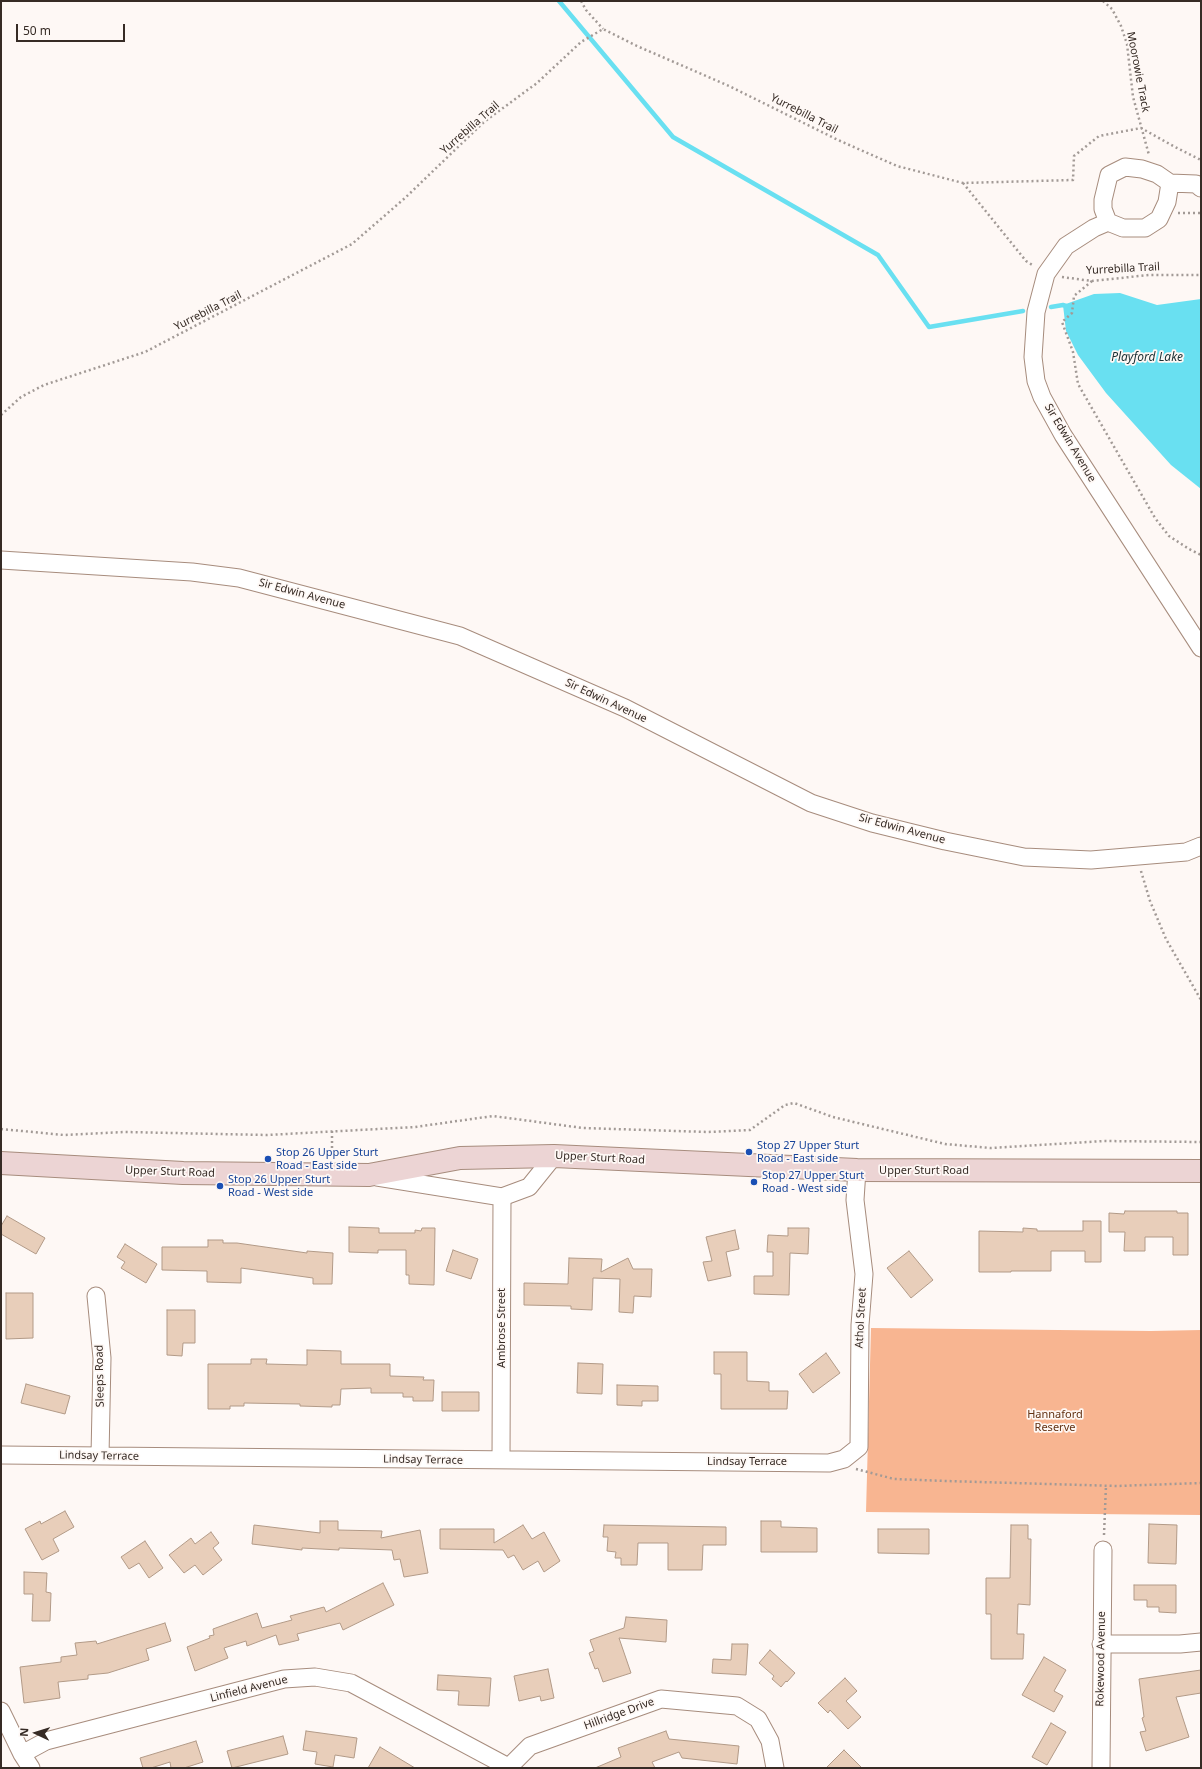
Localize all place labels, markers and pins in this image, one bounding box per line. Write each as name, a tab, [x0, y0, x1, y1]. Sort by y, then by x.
place label: Stop 27 Upper Sturt Road - East side	[757, 1139, 859, 1165]
place label: Stop 26 Upper Sturt Road - East side	[276, 1146, 378, 1172]
marker: Stop 27 Upper Sturt Road - East side	[744, 1147, 754, 1157]
marker: Stop 26 Upper Sturt Road - East side	[263, 1154, 273, 1164]
place label: Stop 27 Upper Sturt Road - West side	[762, 1169, 864, 1195]
place label: Stop 26 Upper Sturt Road - West side	[228, 1173, 330, 1199]
marker: Stop 27 Upper Sturt Road - West side	[749, 1177, 759, 1187]
marker: Stop 26 Upper Sturt Road - West side	[215, 1181, 225, 1191]

